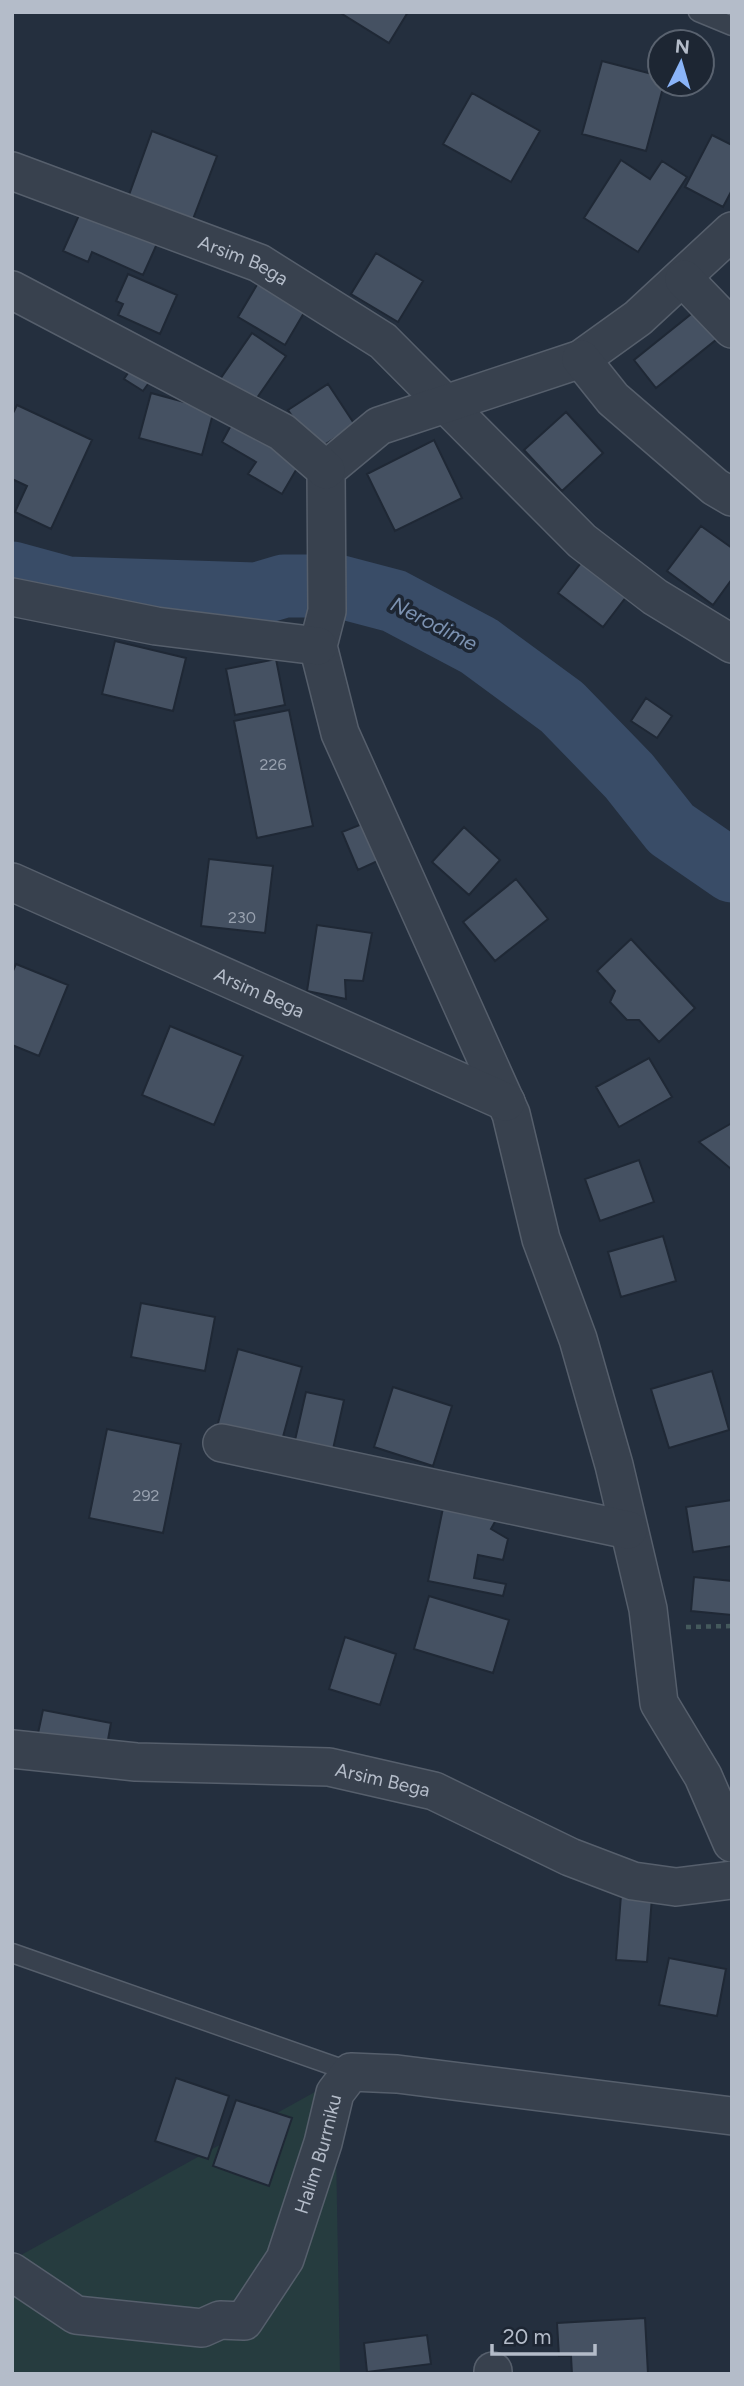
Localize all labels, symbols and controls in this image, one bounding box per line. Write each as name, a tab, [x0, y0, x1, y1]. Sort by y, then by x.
north arrow	[646, 28, 716, 98]
text: N	[674, 34, 691, 59]
street label: Arsim Bega	[195, 230, 292, 291]
water label: Nerodime	[387, 591, 482, 656]
house number: 226	[260, 755, 286, 774]
house number: 230	[228, 908, 256, 927]
street label: Arsim Bega	[211, 963, 308, 1023]
house number: 292	[133, 1486, 159, 1505]
street label: Arsim Bega	[333, 1758, 432, 1802]
street label: Halim Burrniku	[290, 2092, 346, 2217]
scale bar	[492, 2312, 595, 2356]
text: 20 m	[503, 2324, 551, 2349]

